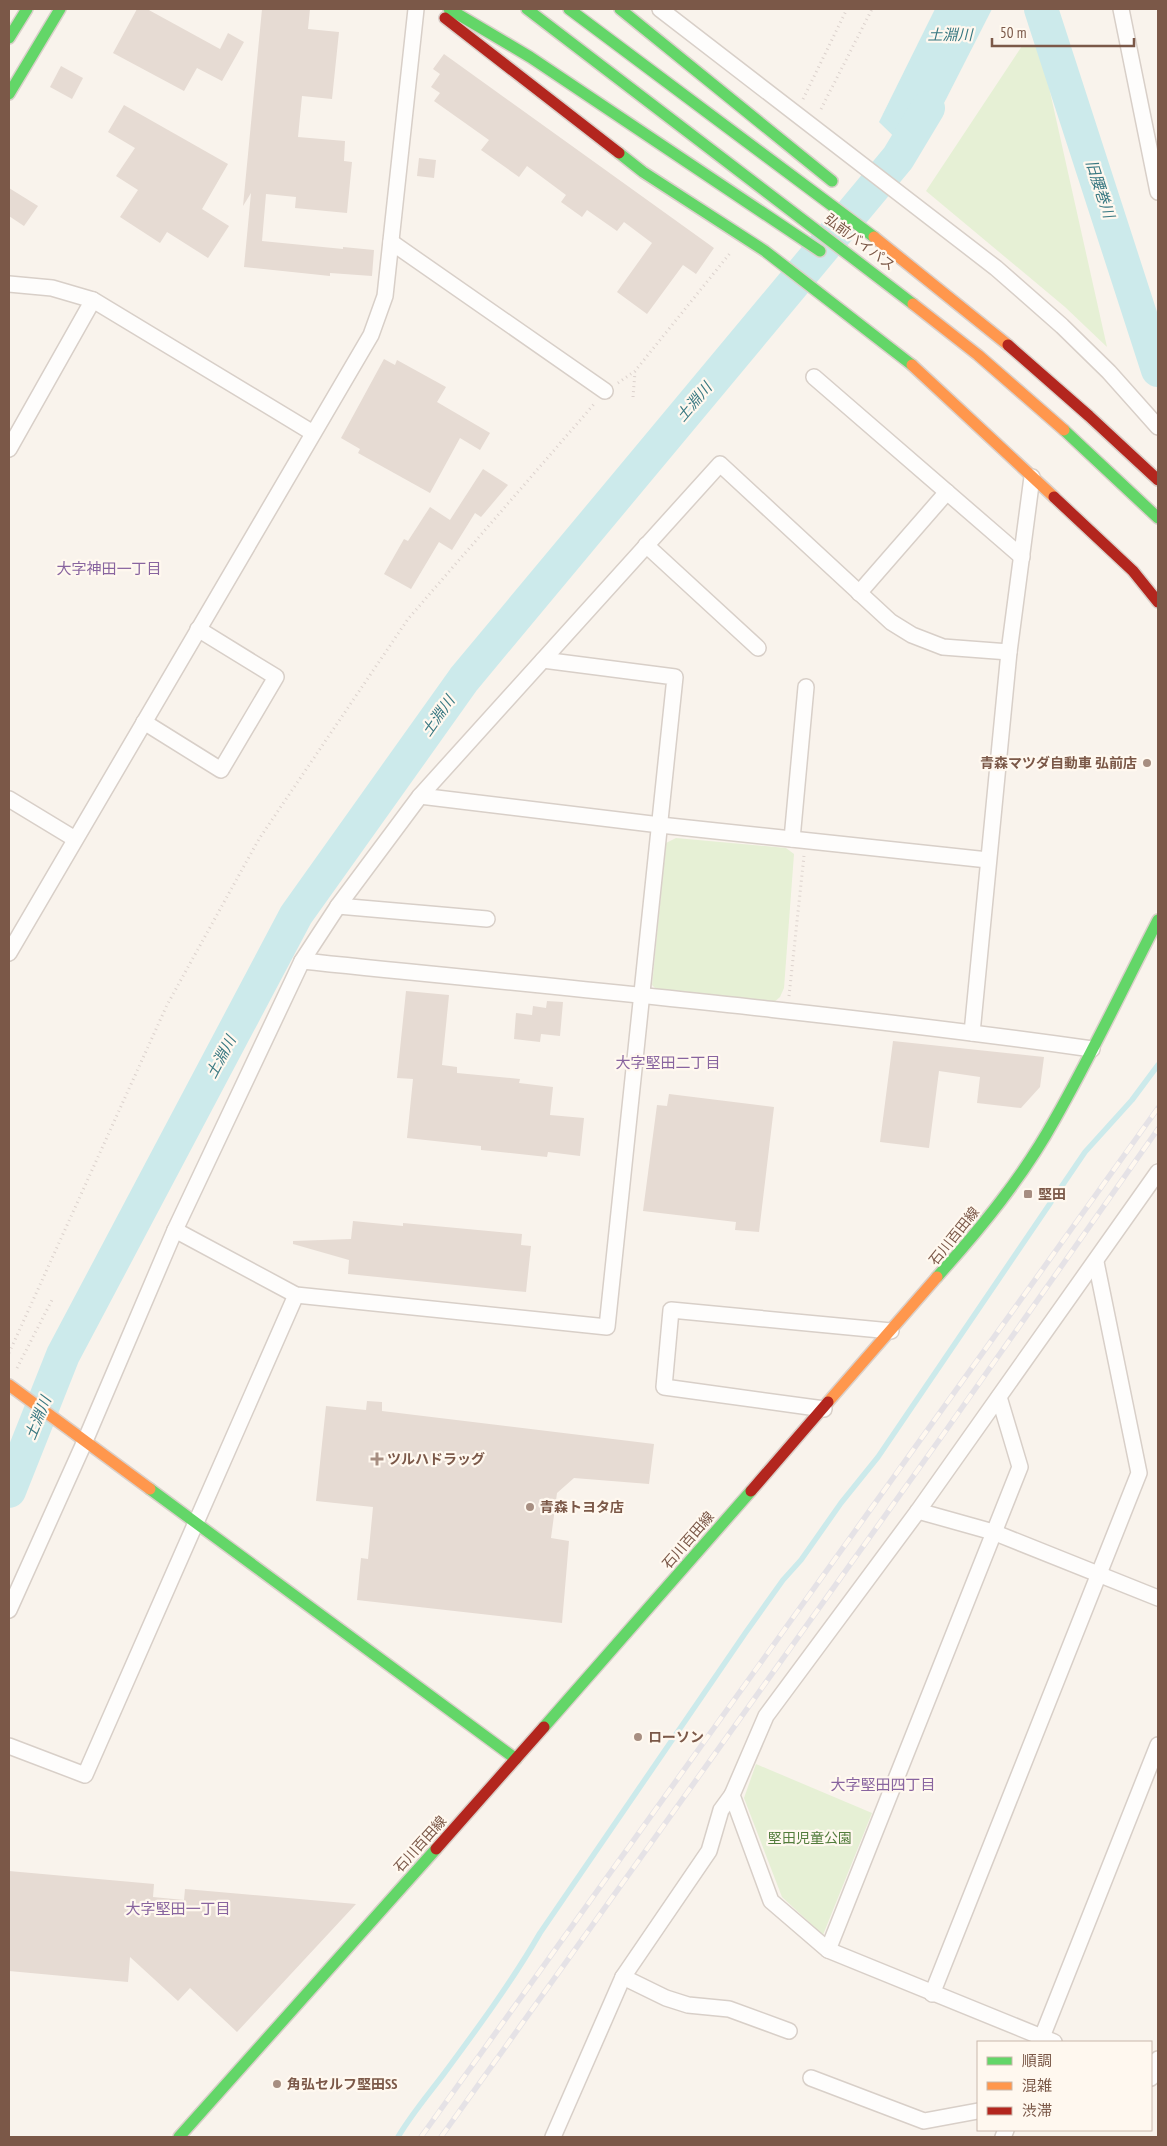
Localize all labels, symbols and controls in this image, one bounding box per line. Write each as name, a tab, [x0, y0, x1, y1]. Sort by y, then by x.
scale bar	[992, 15, 1134, 47]
text: 50 m	[1000, 23, 1026, 42]
water label: 土淵川	[927, 25, 974, 44]
water label: 旧腰巻川	[1082, 157, 1119, 222]
street label: 弘前バイパス	[821, 210, 899, 274]
water label: 土淵川	[672, 377, 717, 425]
district label: 大字神田一丁目	[56, 559, 162, 578]
water label: 土淵川	[417, 690, 459, 740]
place label: 青森マツダ自動車 弘前店	[980, 754, 1137, 772]
marker: 青森マツダ自動車 弘前店	[1141, 757, 1153, 769]
water label: 土淵川	[202, 1031, 240, 1081]
district label: 大字堅田二丁目	[615, 1053, 721, 1072]
place label: 堅田	[1038, 1185, 1066, 1203]
marker: 堅田	[1022, 1188, 1034, 1200]
street label: 石川百田線	[925, 1203, 983, 1269]
water label: 土淵川	[20, 1392, 56, 1442]
place label: ツルハドラッグ	[387, 1450, 485, 1468]
marker: ツルハドラッグ	[371, 1453, 383, 1465]
place label: 青森トヨタ店	[540, 1498, 624, 1516]
marker: 青森トヨタ店	[524, 1501, 536, 1513]
street label: 石川百田線	[658, 1508, 718, 1572]
place label: ローソン	[648, 1728, 704, 1746]
marker: ローソン	[632, 1731, 644, 1743]
district label: 大字堅田四丁目	[830, 1775, 936, 1794]
street label: 石川百田線	[390, 1812, 450, 1876]
park label: 堅田児童公園	[768, 1829, 852, 1847]
district label: 大字堅田一丁目	[125, 1899, 231, 1918]
legend	[977, 2041, 1152, 2131]
text: 順調	[1022, 2051, 1052, 2070]
place label: 角弘セルフ堅田SS	[287, 2075, 397, 2093]
text: 混雑	[1022, 2076, 1052, 2095]
marker: 角弘セルフ堅田SS	[271, 2078, 283, 2090]
text: 渋滞	[1022, 2101, 1052, 2120]

